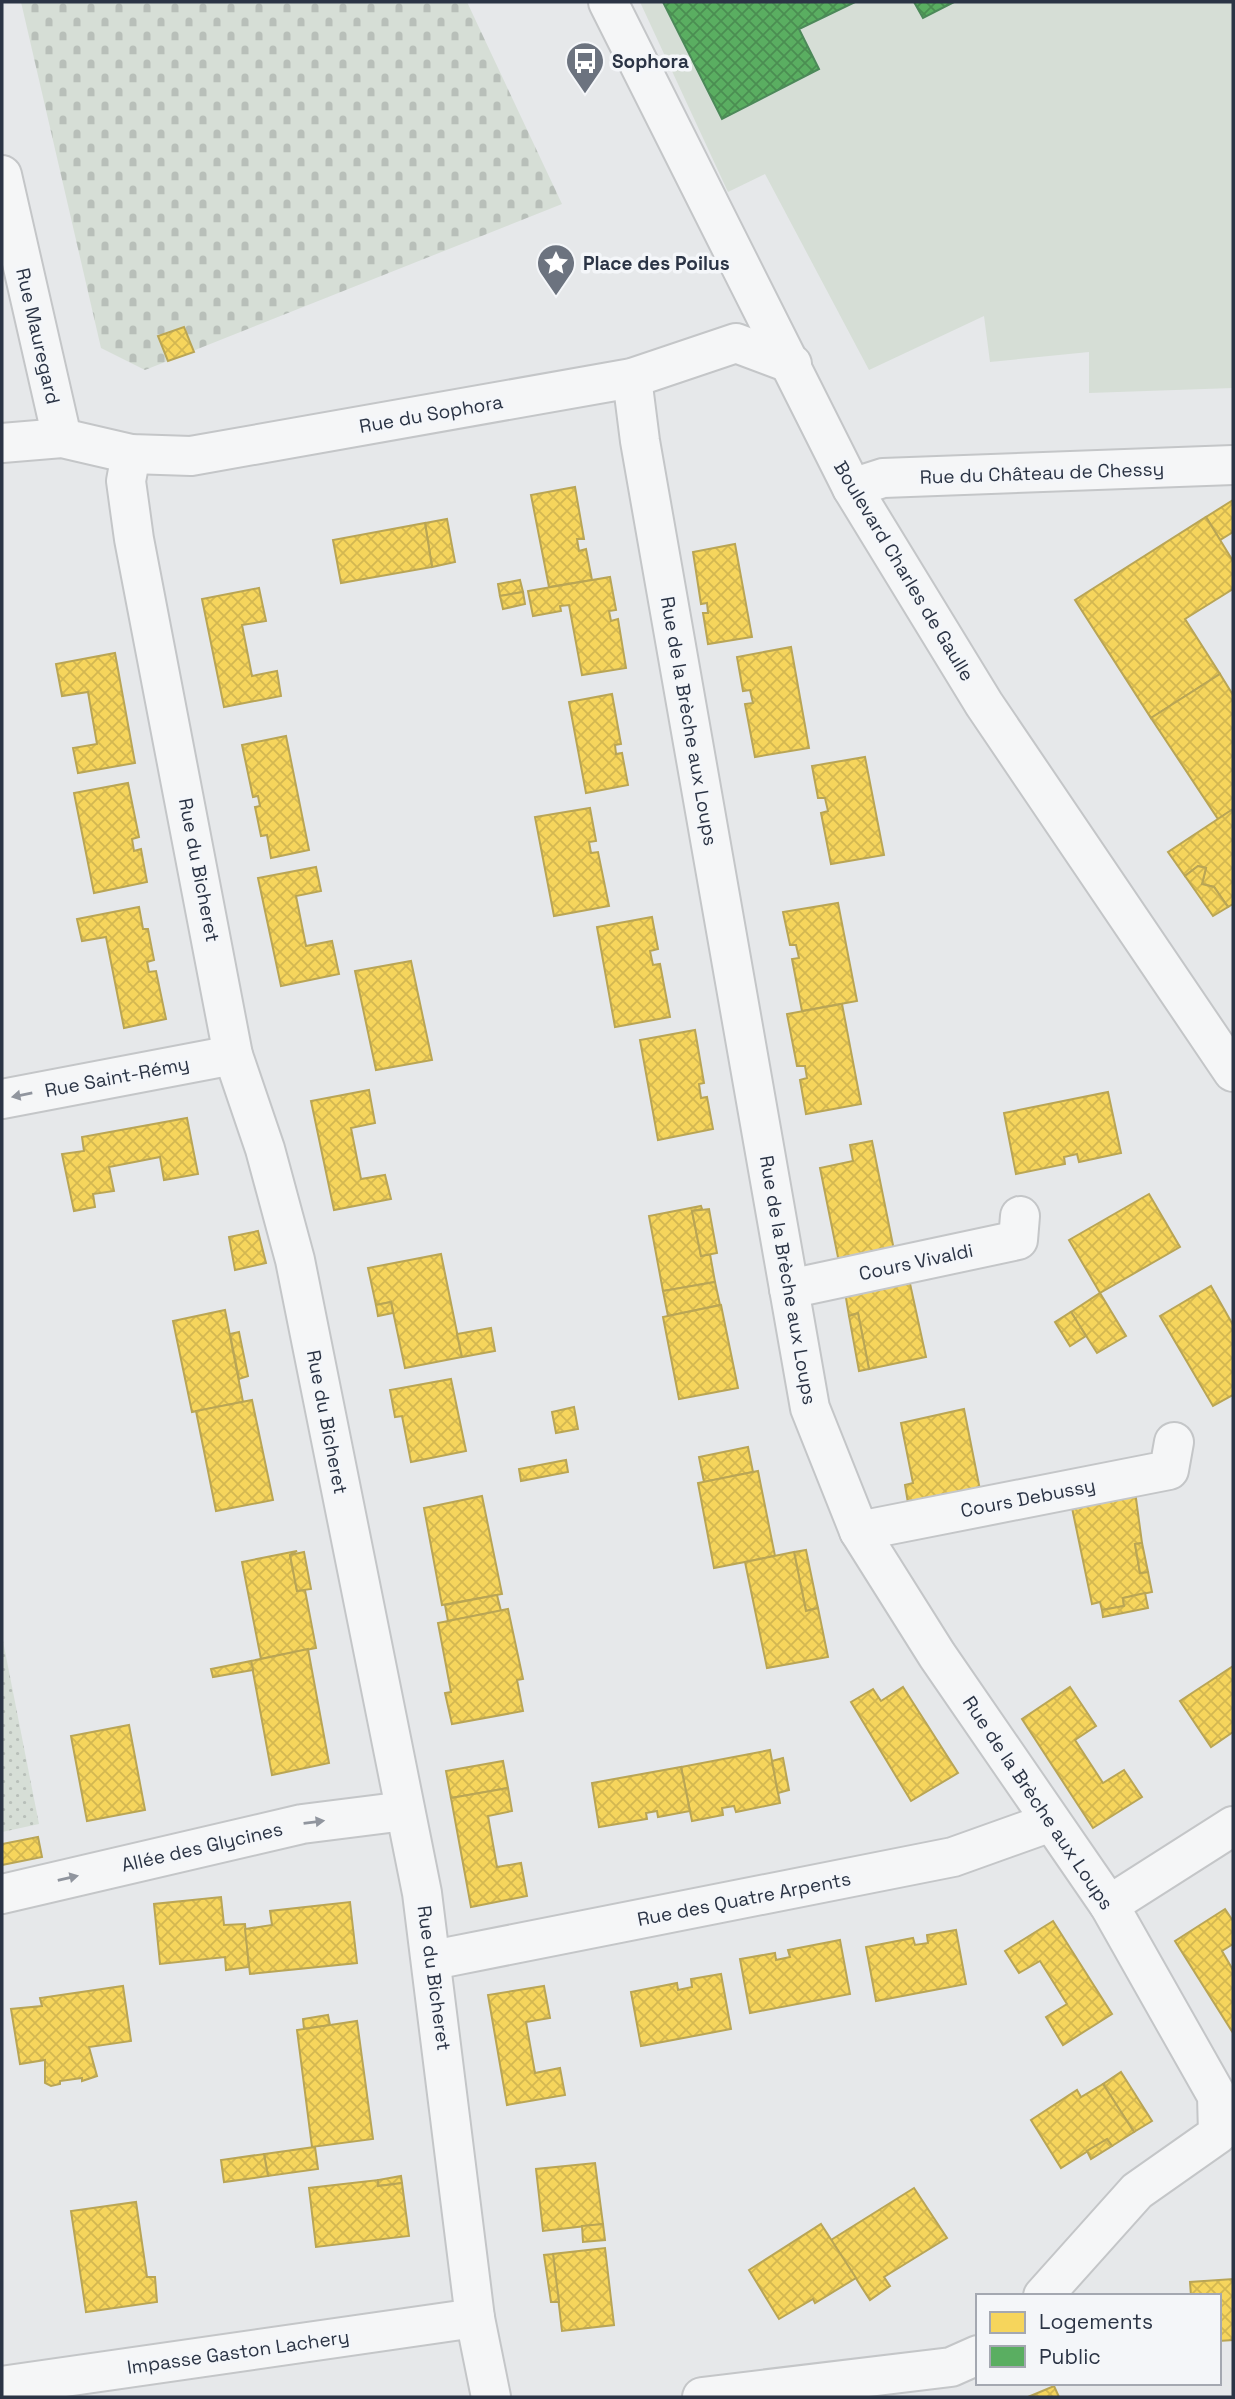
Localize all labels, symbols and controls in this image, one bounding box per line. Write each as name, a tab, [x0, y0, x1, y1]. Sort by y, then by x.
bus stop icon: Sophora	[564, 40, 606, 95]
place label: Sophora	[612, 49, 689, 74]
place icon: Place des Poilus	[535, 242, 577, 297]
place label: Place des Poilus	[583, 251, 730, 276]
street label: Rue Mauregard	[10, 266, 66, 406]
street label: Rue du Sophora	[357, 389, 505, 439]
street label: Boulevard Charles de Gaulle	[828, 456, 980, 686]
street label: Rue du Château de Chessy	[919, 456, 1165, 490]
street label: Rue de la Brèche aux Loups	[655, 594, 723, 848]
street label: Rue du Bicheret	[173, 796, 225, 944]
street label: Rue Saint-Rémy	[43, 1051, 191, 1103]
one-way arrow	[10, 1090, 32, 1101]
street label: Rue de la Brèche aux Loups	[754, 1153, 822, 1407]
street label: Cours Vivaldi	[857, 1238, 975, 1286]
street label: Rue du Bicheret	[301, 1348, 353, 1496]
street label: Cours Debussy	[958, 1473, 1098, 1523]
street label: Rue de la Brèche aux Loups	[957, 1691, 1119, 1915]
street label: Allée des Glycines	[119, 1816, 285, 1878]
one-way arrow	[303, 1817, 325, 1828]
street label: Rue des Quatre Arpents	[635, 1866, 853, 1932]
one-way arrow	[57, 1872, 79, 1883]
street label: Rue du Bicheret	[411, 1904, 457, 2052]
legend	[976, 2294, 1221, 2385]
text: Logements	[1039, 2308, 1153, 2335]
street label: Impasse Gaston Lachery	[125, 2324, 351, 2380]
text: Public	[1039, 2343, 1101, 2370]

